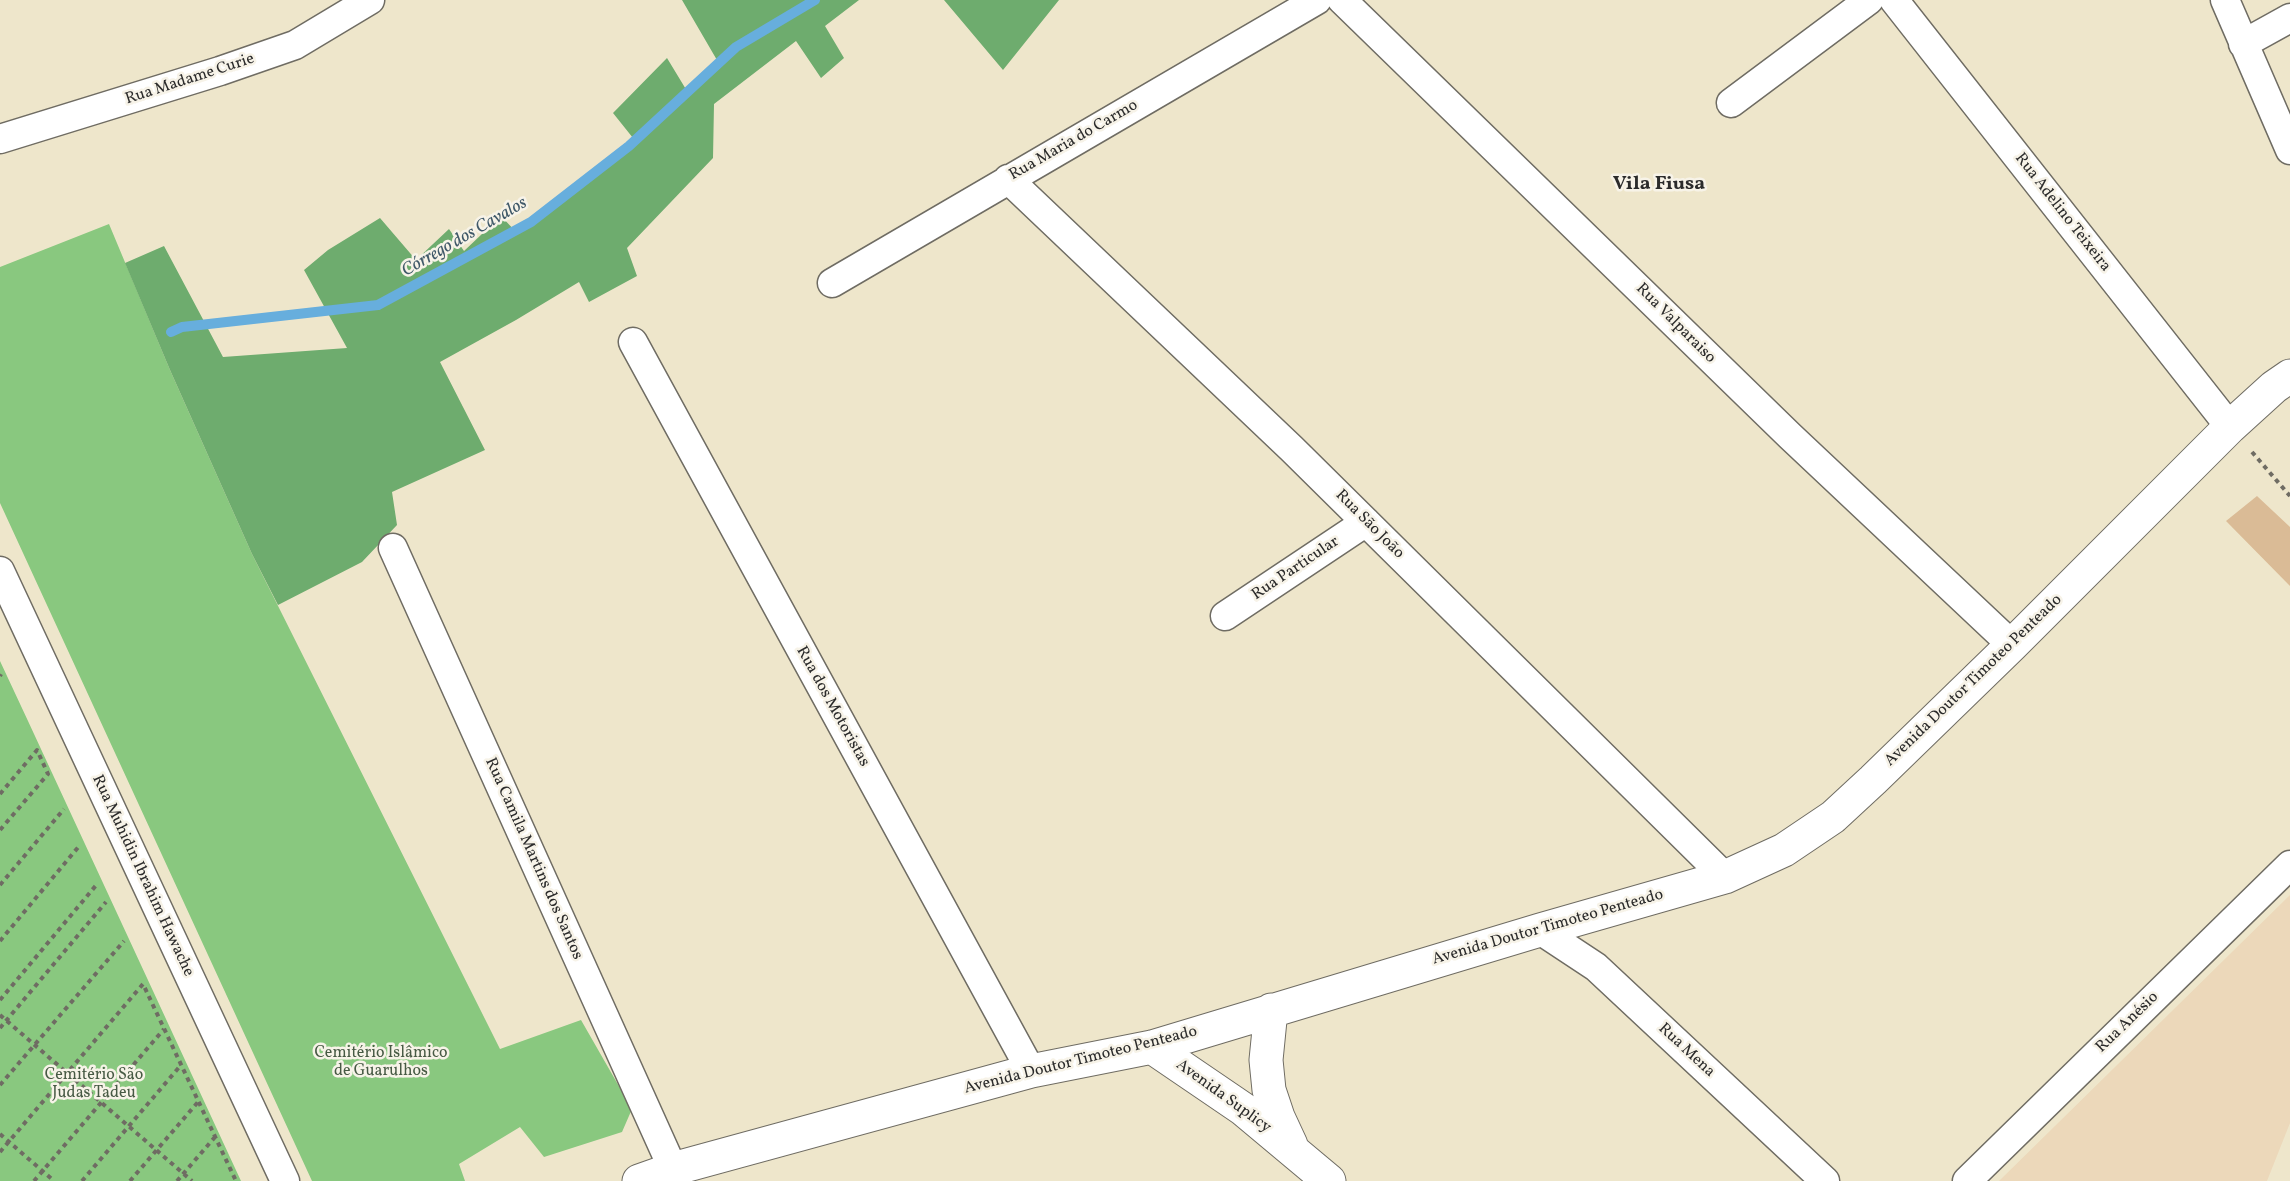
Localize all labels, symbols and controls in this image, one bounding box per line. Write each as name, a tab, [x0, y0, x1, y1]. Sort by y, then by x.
street label: Rua Madame Curie	[123, 50, 257, 110]
street label: Rua Maria do Carmo	[1006, 96, 1142, 186]
street label: Rua Adelino Teixeira	[2010, 150, 2114, 276]
district label: Vila Fiusa	[1613, 173, 1705, 197]
water label: Córrego dos Cavalos	[398, 193, 532, 283]
street label: Rua Valparaiso	[1631, 280, 1719, 368]
street label: Rua São João	[1330, 486, 1408, 564]
street label: Rua Particular	[1249, 533, 1343, 605]
street label: Avenida Doutor Timoteo Penteado	[1881, 591, 2067, 771]
street label: Rua dos Motoristas	[791, 643, 873, 771]
street label: Rua Camila Martins dos Santos	[480, 755, 586, 963]
street label: Rua Muhidin Ibrahim Hawache	[87, 772, 197, 980]
street label: Avenida Doutor Timoteo Penteado	[1430, 886, 1666, 970]
street label: Rua Anésio	[2093, 988, 2163, 1058]
street label: Rua Mena	[1654, 1020, 1718, 1082]
street label: Avenida Doutor Timoteo Penteado	[963, 1023, 1199, 1099]
park label: Cemitério Islâmico de Guarulhos	[314, 1044, 448, 1082]
street label: Avenida Suplicy	[1172, 1056, 1274, 1138]
park label: Cemitério São Judas Tadeu	[45, 1066, 143, 1104]

